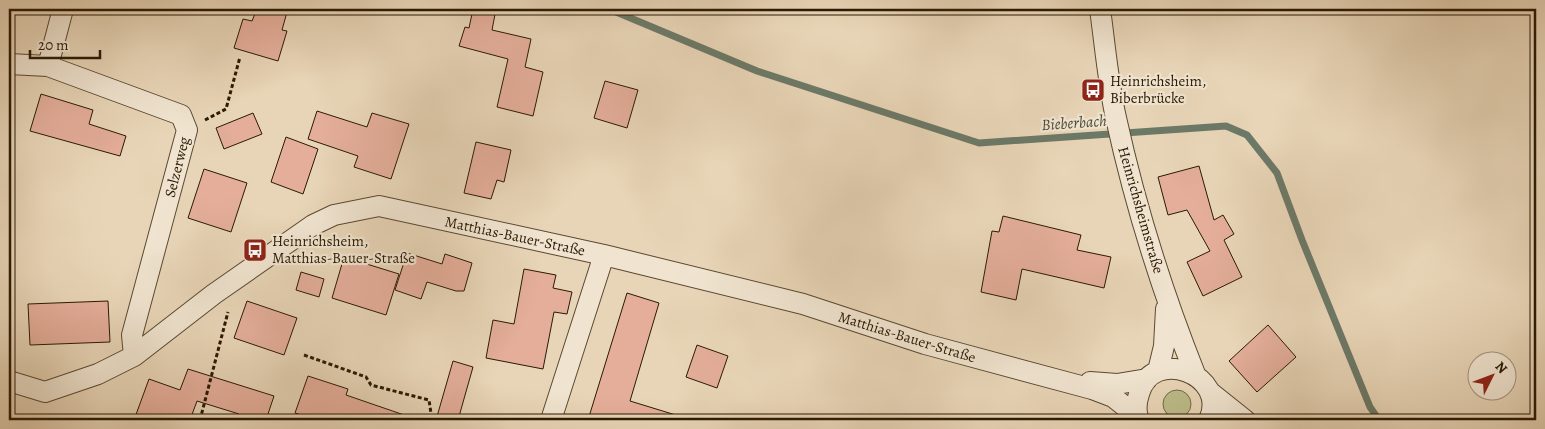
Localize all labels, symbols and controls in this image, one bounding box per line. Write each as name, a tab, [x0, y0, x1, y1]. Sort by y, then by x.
scale bar	[30, 28, 100, 60]
text: 20 m	[38, 35, 69, 55]
place label: Heinrichsheim, Biberbrücke	[1110, 71, 1206, 108]
bus stop icon: Heinrichsheim, Biberbrücke	[1080, 77, 1106, 103]
water label: Bieberbach	[1041, 110, 1108, 136]
street label: Selzerweg	[160, 134, 194, 200]
street label: Heinrichsheimstraße	[1113, 144, 1169, 276]
street label: Matthias-Bauer-Straße	[443, 211, 587, 261]
place label: Heinrichsheim, Matthias-Bauer-Straße	[272, 231, 415, 268]
bus stop icon: Heinrichsheim, Matthias-Bauer-Straße	[242, 237, 268, 263]
street label: Matthias-Bauer-Straße	[836, 307, 979, 368]
north arrow	[1468, 352, 1518, 402]
text: N	[1491, 357, 1512, 378]

